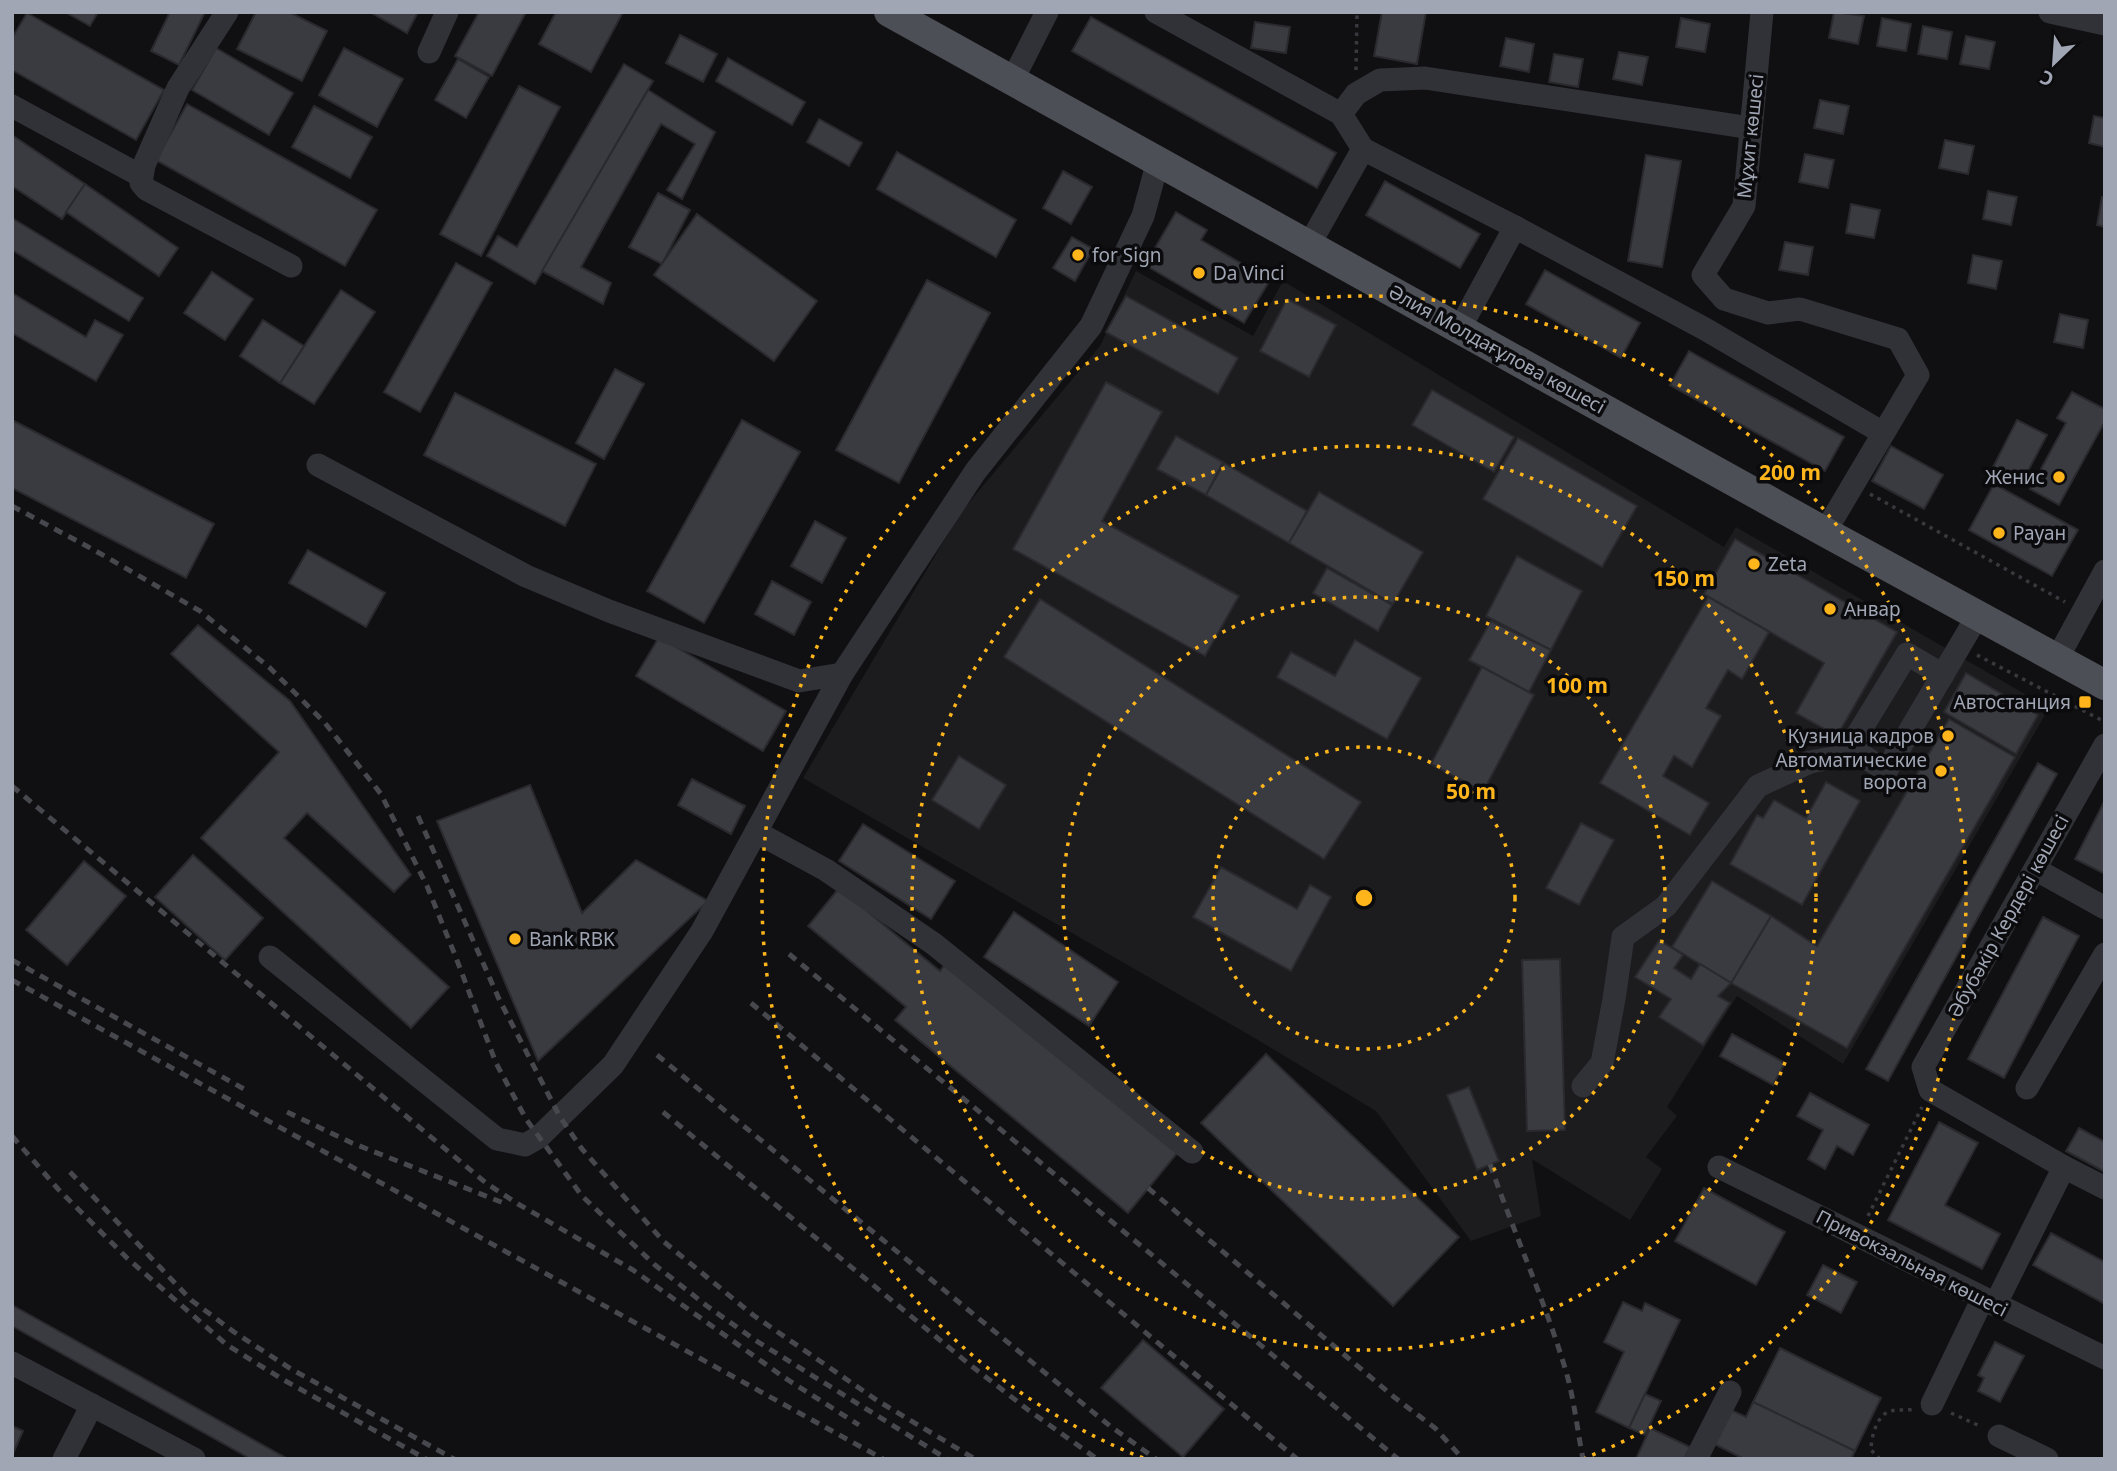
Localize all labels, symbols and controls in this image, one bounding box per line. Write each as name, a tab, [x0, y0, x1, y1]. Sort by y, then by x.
north arrow	[2019, 28, 2089, 98]
text: С	[2036, 64, 2058, 93]
street label: Мұхит көшесі	[1731, 72, 1769, 200]
place label: for Sign	[1092, 242, 1162, 268]
marker: for Sign	[1070, 247, 1086, 263]
place label: Da Vinci	[1213, 260, 1285, 286]
marker: Da Vinci	[1191, 265, 1207, 281]
street label: Әлия Молдағұлова көшесі	[1384, 278, 1610, 420]
text: 200 m	[1759, 458, 1821, 486]
place label: Женис	[1985, 464, 2045, 490]
marker: Женис	[2051, 469, 2067, 485]
place label: Рауан	[2013, 520, 2066, 546]
marker: Рауан	[1991, 525, 2007, 541]
place label: Zeta	[1768, 551, 1807, 577]
marker: Zeta	[1746, 556, 1762, 572]
text: 150 m	[1653, 564, 1715, 592]
place label: Анвар	[1844, 596, 1901, 622]
marker: Анвар	[1822, 601, 1838, 617]
text: 100 m	[1546, 671, 1608, 699]
place label: Автостанция	[1954, 689, 2071, 715]
marker: Автостанция	[2077, 694, 2093, 710]
place label: Кузница кадров	[1787, 723, 1934, 749]
marker: Кузница кадров	[1940, 728, 1956, 744]
place label: Автоматические ворота	[1775, 747, 1927, 795]
marker: Автоматические ворота	[1933, 763, 1949, 779]
text: 50 m	[1446, 777, 1496, 805]
street label: Әбубәкір Кердері көшесі	[1941, 810, 2075, 1022]
centre of rings	[1352, 886, 1376, 910]
place label: Bank RBK	[529, 926, 615, 952]
marker: Bank RBK	[507, 931, 523, 947]
street label: Привокзальная көшесі	[1812, 1203, 2012, 1323]

